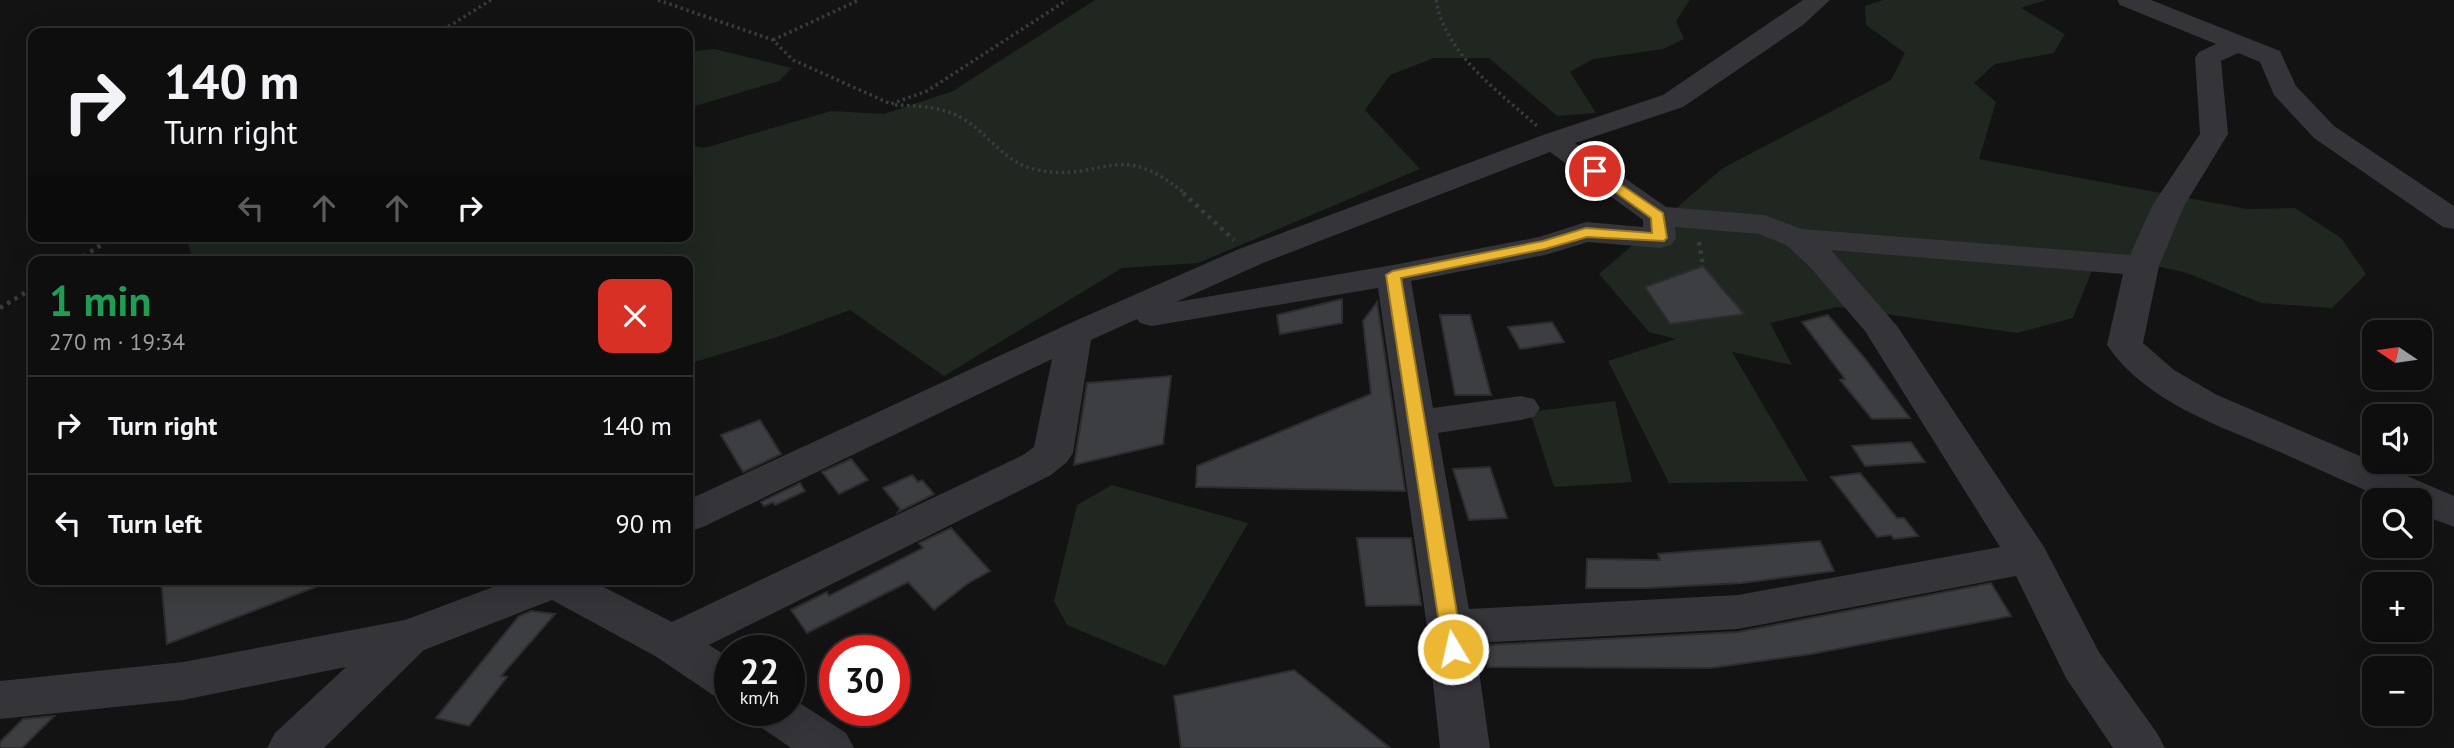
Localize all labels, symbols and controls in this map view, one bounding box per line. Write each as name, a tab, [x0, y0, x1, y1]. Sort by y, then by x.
text: 140 m	[164, 49, 299, 113]
icon: right	[49, 56, 140, 147]
text: Turn right	[164, 111, 298, 153]
pin	[1565, 141, 1625, 201]
icon: arrive	[1576, 152, 1614, 190]
icon: left	[232, 189, 270, 227]
icon: ahead	[305, 189, 343, 227]
icon: ahead	[378, 189, 416, 227]
icon: right	[451, 189, 489, 227]
text: 1 min	[49, 273, 151, 328]
button: close	[598, 279, 672, 353]
north arrow	[2362, 320, 2432, 390]
map controls	[2362, 320, 2432, 726]
text: 270 m · 19:34	[49, 327, 185, 356]
button: sound	[2362, 404, 2432, 474]
icon: right	[49, 406, 87, 444]
text: Turn right	[108, 409, 217, 442]
text: 140 m	[601, 409, 672, 442]
button: search	[2362, 488, 2432, 558]
icon: left	[49, 504, 87, 542]
text: Turn left	[108, 507, 202, 540]
text: 90 m	[616, 507, 672, 540]
button: +	[2362, 572, 2432, 642]
position arrow	[1416, 612, 1490, 686]
speed limit sign: 30	[819, 635, 910, 726]
text: 22	[740, 648, 779, 694]
button: −	[2362, 656, 2432, 726]
text: km/h	[740, 686, 779, 709]

